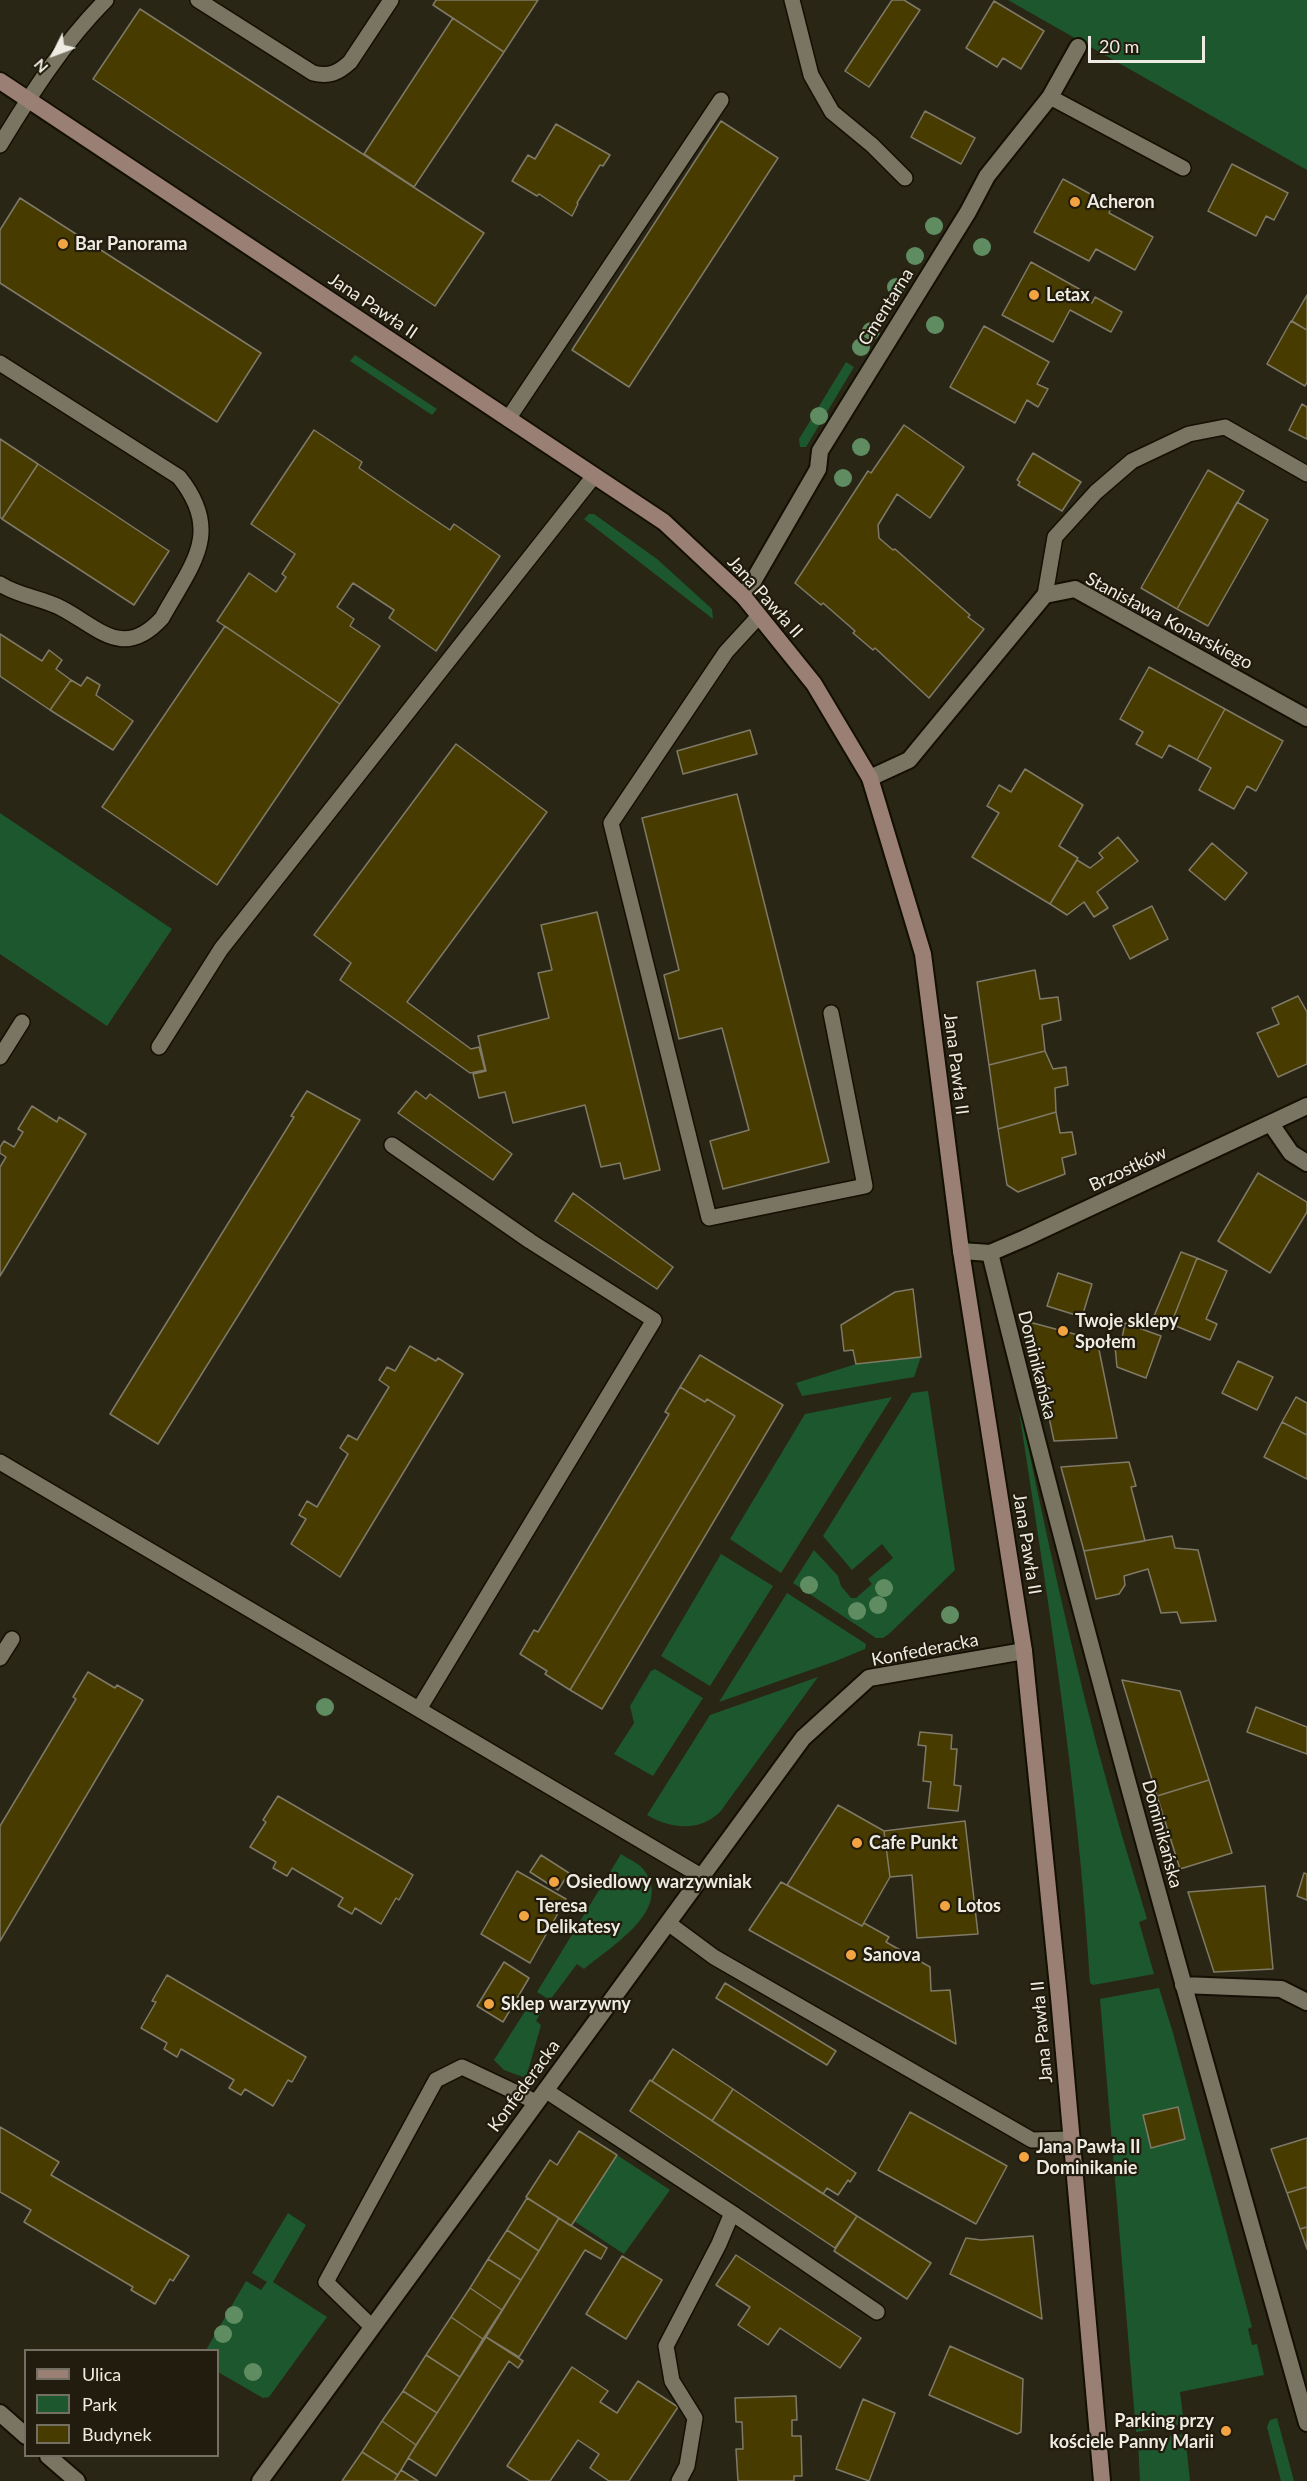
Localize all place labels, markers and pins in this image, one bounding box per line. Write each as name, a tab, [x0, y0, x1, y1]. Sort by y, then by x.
place label: Acheron	[1087, 191, 1155, 213]
marker: Acheron	[1068, 195, 1082, 209]
place label: Bar Panorama	[75, 233, 187, 255]
marker: Bar Panorama	[56, 237, 70, 251]
place label: Letax	[1046, 284, 1090, 306]
marker: Letax	[1027, 288, 1041, 302]
place label: Twoje sklepy Społem	[1075, 1310, 1179, 1352]
marker: Twoje sklepy Społem	[1056, 1324, 1070, 1338]
place label: Cafe Punkt	[869, 1832, 958, 1854]
marker: Cafe Punkt	[850, 1836, 864, 1850]
place label: Osiedlowy warzywniak	[566, 1871, 752, 1893]
marker: Osiedlowy warzywniak	[547, 1875, 561, 1889]
place label: Teresa Delikatesy	[536, 1895, 620, 1938]
place label: Lotos	[957, 1895, 1001, 1917]
marker: Lotos	[938, 1899, 952, 1913]
marker: Teresa Delikatesy	[517, 1909, 531, 1923]
place label: Sanova	[863, 1944, 921, 1966]
marker: Sanova	[844, 1948, 858, 1962]
place label: Sklep warzywny	[501, 1993, 631, 2015]
marker: Sklep warzywny	[482, 1997, 496, 2011]
place label: Jana Pawła II Dominikanie	[1036, 2136, 1141, 2178]
marker: Jana Pawła II Dominikanie	[1017, 2150, 1031, 2164]
place label: Parking przy kościele Panny Marii	[1050, 2410, 1214, 2452]
marker: Parking przy kościele Panny Marii	[1219, 2424, 1233, 2438]

